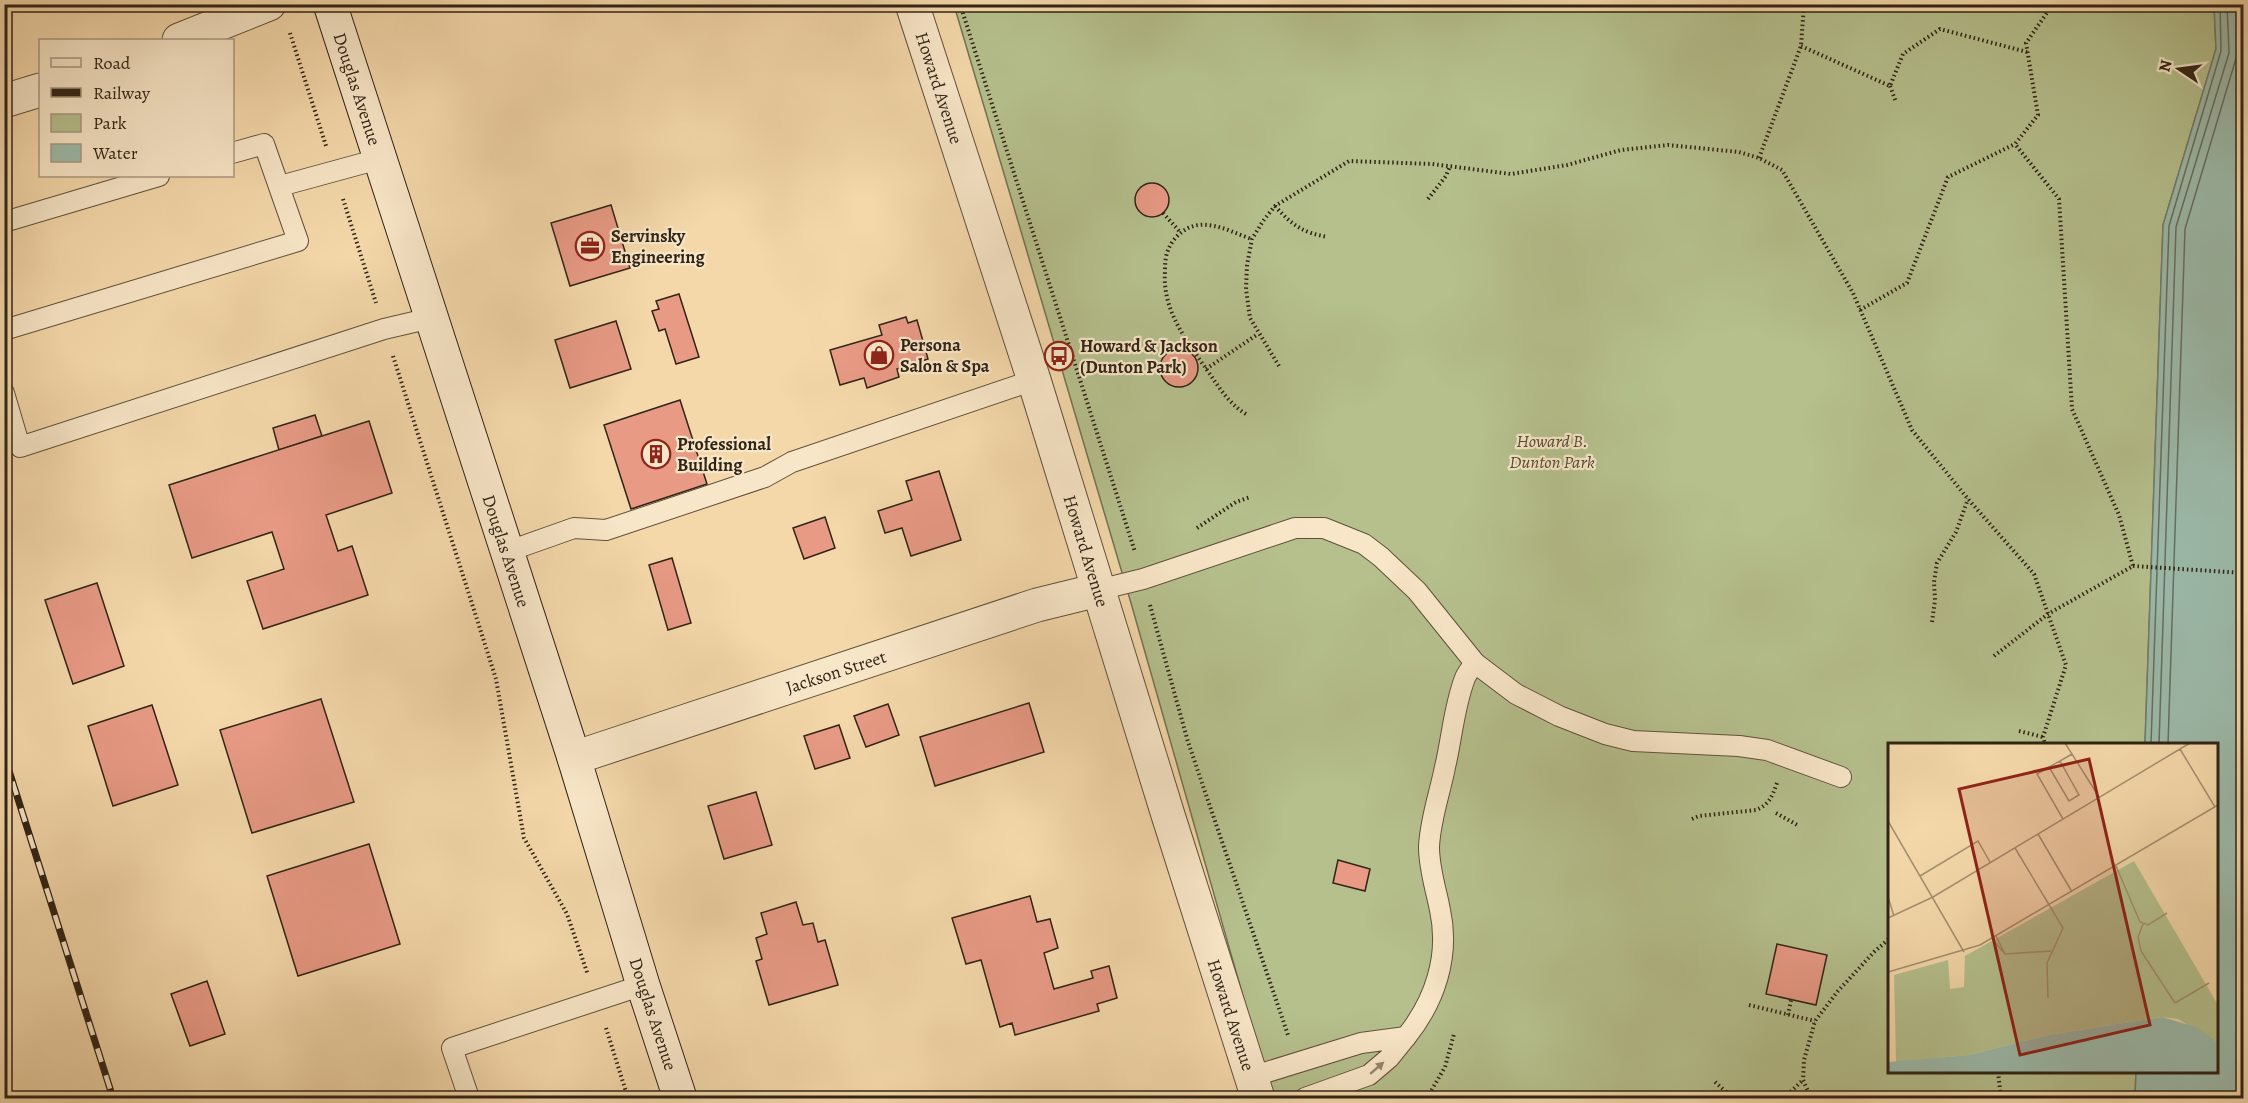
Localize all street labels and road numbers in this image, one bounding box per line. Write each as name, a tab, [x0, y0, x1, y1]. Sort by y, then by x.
street label: Douglas Avenue	[327, 29, 387, 149]
street label: Howard Avenue	[910, 29, 968, 147]
street label: Douglas Avenue	[476, 491, 536, 611]
street label: Howard Avenue	[1058, 492, 1114, 610]
street label: Jackson Street	[783, 644, 889, 700]
street label: Douglas Avenue	[623, 954, 683, 1074]
street label: Howard Avenue	[1202, 956, 1260, 1074]

